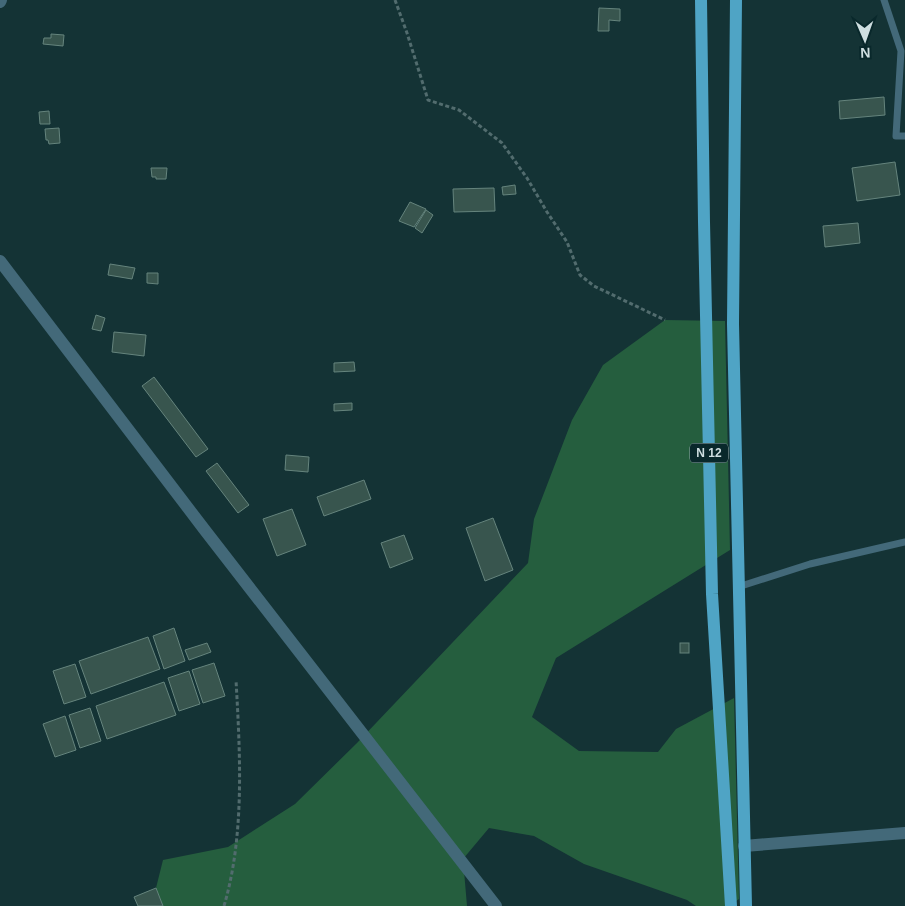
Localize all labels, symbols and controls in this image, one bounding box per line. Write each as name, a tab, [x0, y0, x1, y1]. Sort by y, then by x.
north arrow	[840, 15, 890, 65]
text: N	[860, 45, 871, 61]
road number: N 12	[690, 443, 728, 462]

